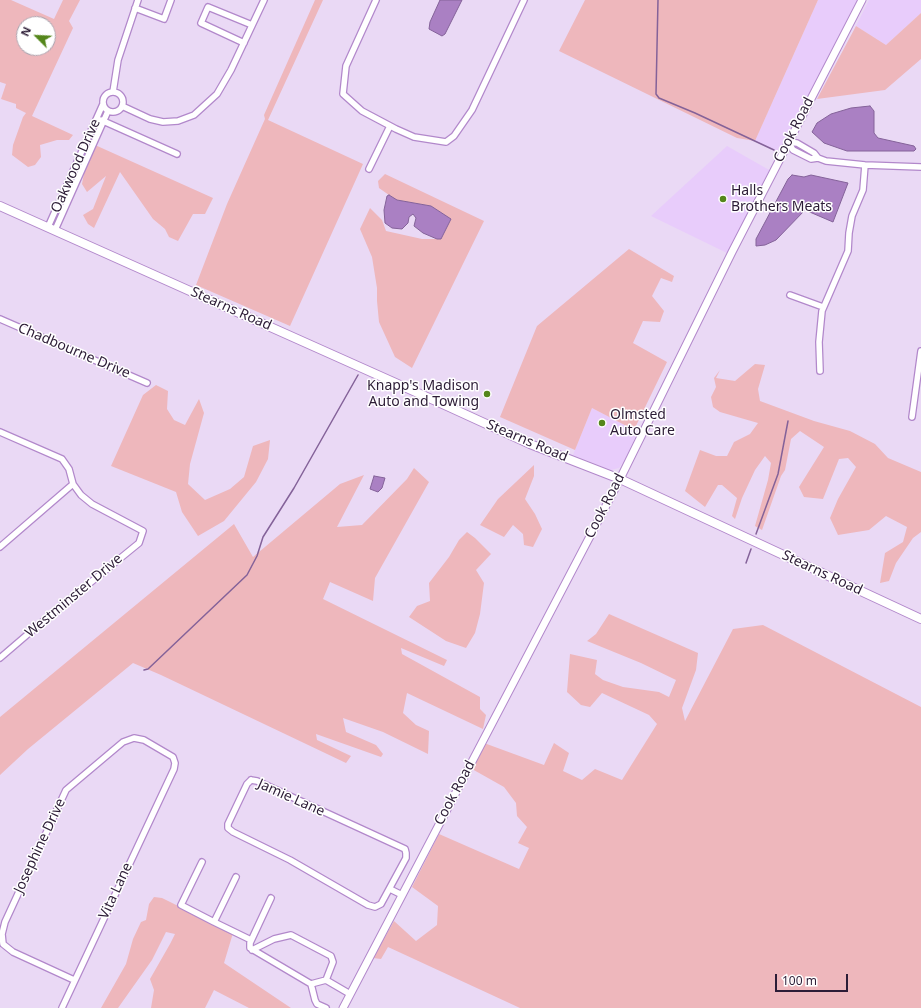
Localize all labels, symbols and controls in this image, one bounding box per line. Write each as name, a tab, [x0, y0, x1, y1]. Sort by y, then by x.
north arrow	[16, 16, 56, 56]
text: N	[17, 24, 34, 38]
street label: Cook Road	[771, 95, 817, 165]
street label: Oakwood Drive	[48, 116, 104, 216]
place label: Halls Brothers Meats	[731, 183, 832, 216]
marker: Halls Brothers Meats	[718, 194, 728, 204]
street label: Stearns Road	[188, 284, 274, 334]
street label: Chadbourne Drive	[15, 320, 133, 382]
place label: Knapp's Madison Auto and Towing	[367, 378, 479, 410]
marker: Knapp's Madison Auto and Towing	[482, 389, 492, 399]
place label: Olmsted Auto Care	[610, 407, 675, 440]
street label: Stearns Road	[484, 416, 570, 466]
marker: Olmsted Auto Care	[597, 418, 607, 428]
street label: Cook Road	[582, 471, 628, 541]
street label: Stearns Road	[779, 547, 865, 599]
street label: Westminster Drive	[22, 551, 126, 641]
street label: Cook Road	[431, 758, 479, 828]
street label: Jamie Lane	[255, 776, 327, 820]
street label: Josephine Drive	[11, 796, 69, 896]
street label: Vita Lane	[96, 860, 136, 922]
scale bar	[777, 966, 850, 992]
text: 100 m	[782, 972, 817, 989]

